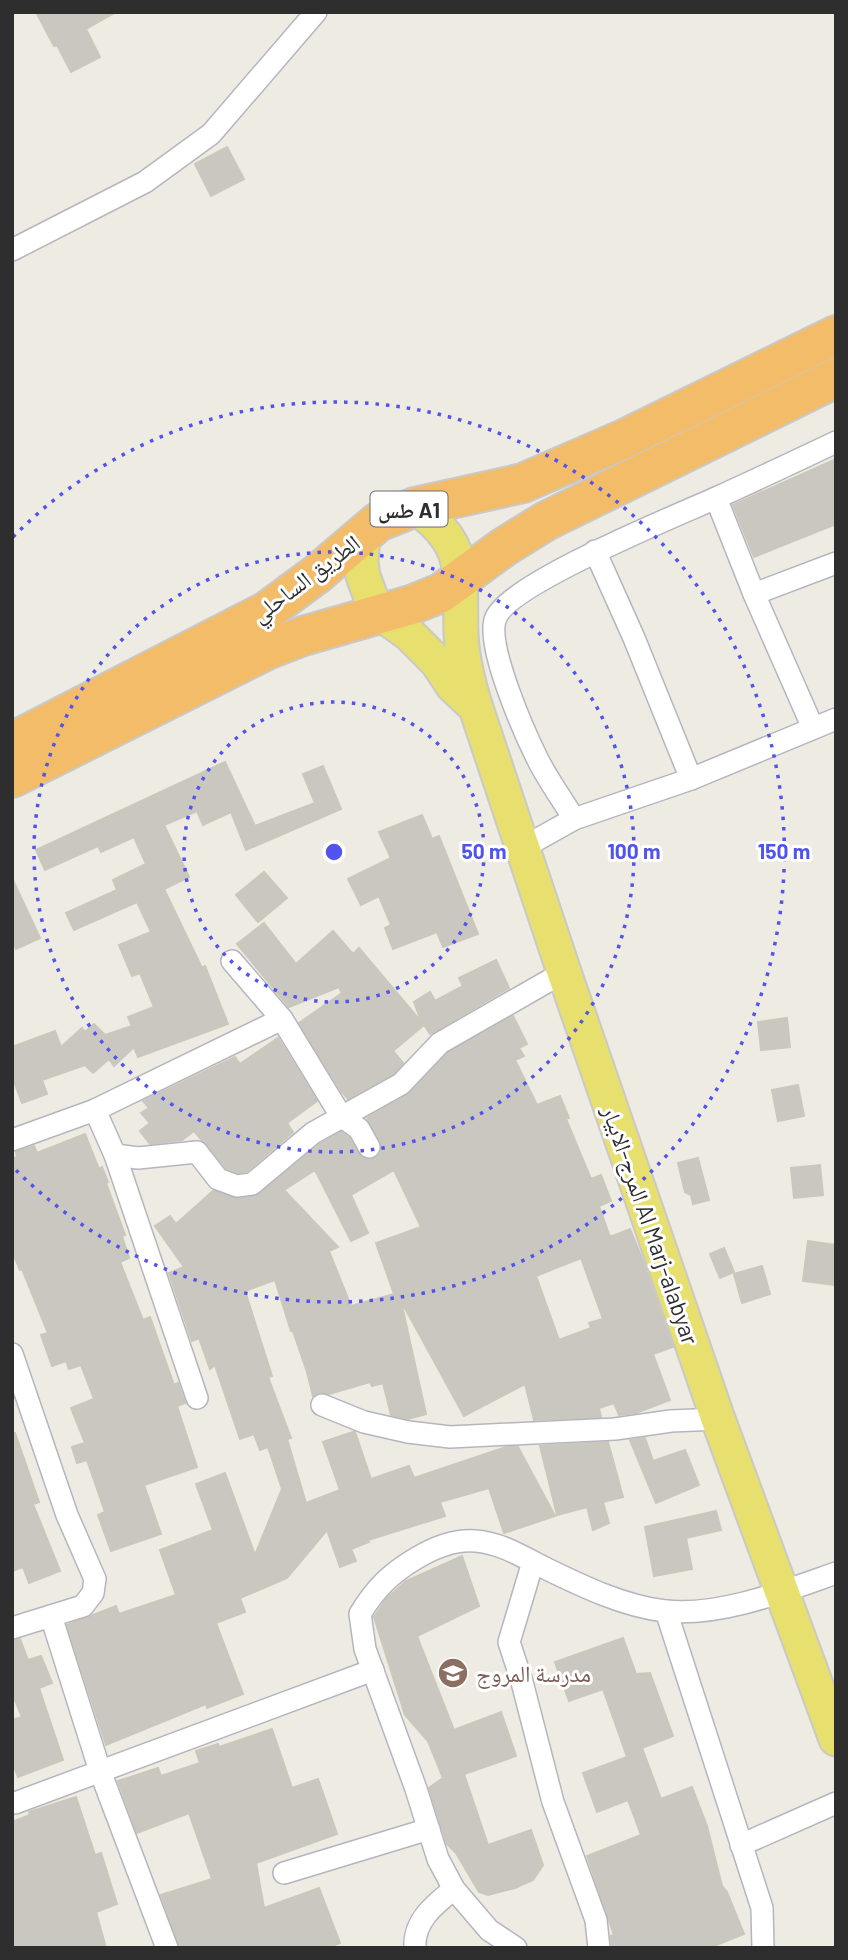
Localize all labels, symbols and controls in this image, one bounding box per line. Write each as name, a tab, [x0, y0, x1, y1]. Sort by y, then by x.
road number: طس A1	[370, 491, 448, 526]
street label: الطريق الساحلي	[245, 528, 368, 633]
text: 50 m	[461, 838, 507, 863]
text: 100 m	[607, 838, 661, 863]
text: 150 m	[758, 838, 810, 863]
centre of rings	[322, 840, 346, 864]
street label: المرج-الابيار Al Marj-alabyar	[595, 1101, 705, 1349]
school or university icon: مدرسة المروج	[436, 1656, 470, 1690]
place label: مدرسة المروج	[476, 1659, 591, 1689]

